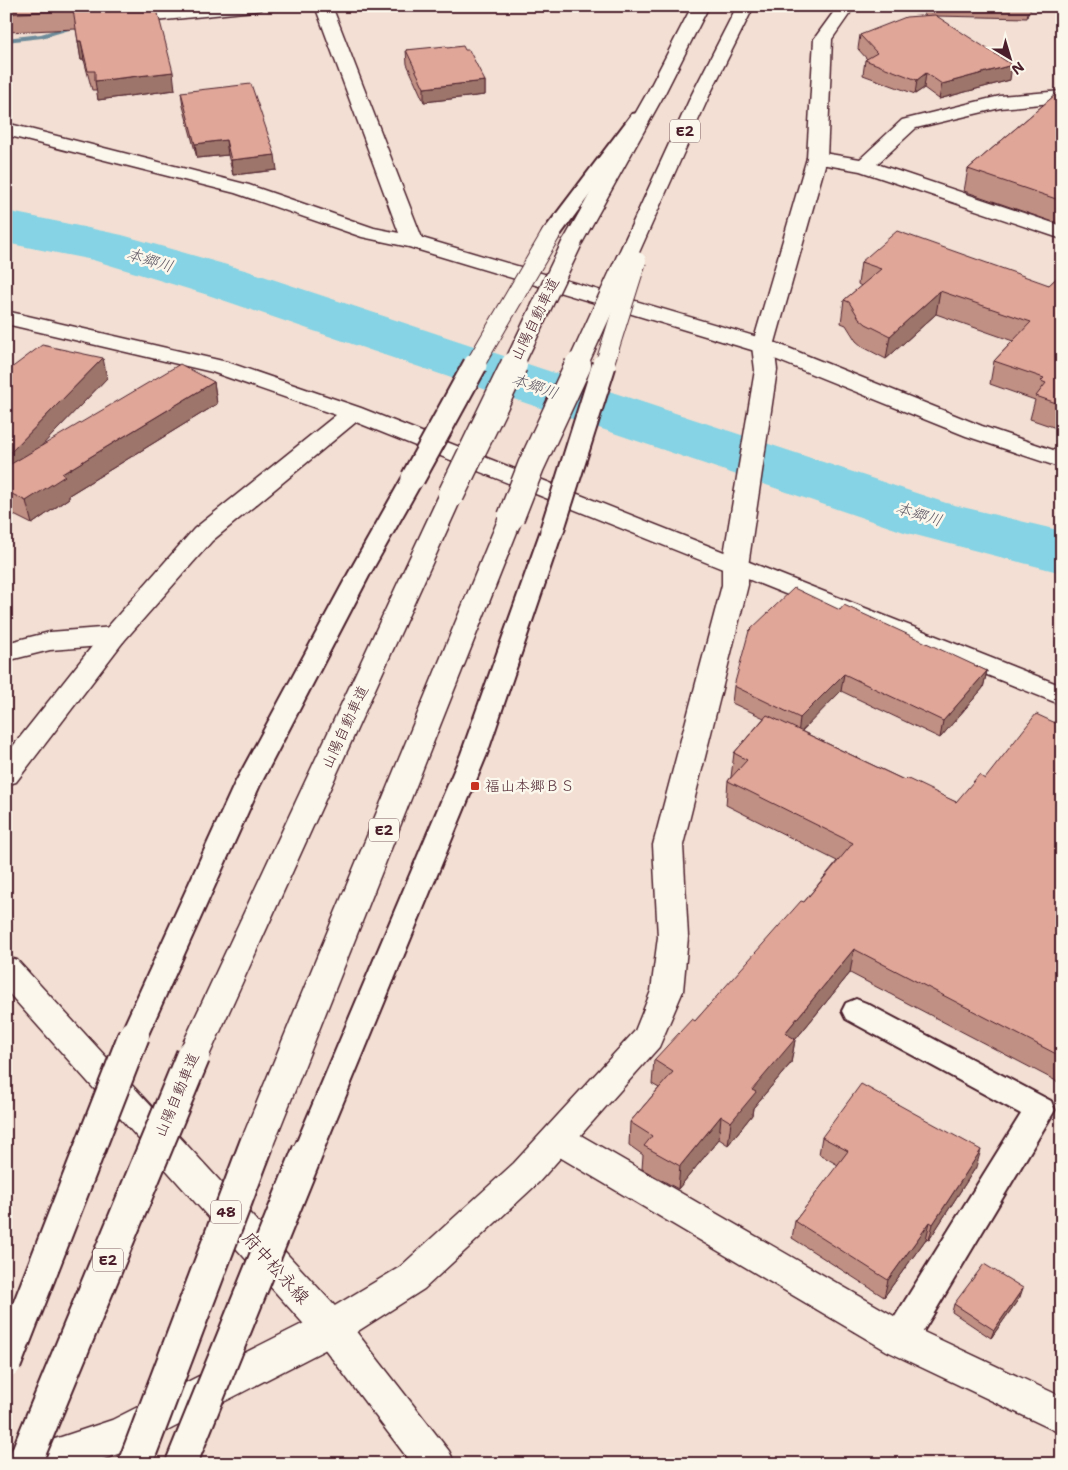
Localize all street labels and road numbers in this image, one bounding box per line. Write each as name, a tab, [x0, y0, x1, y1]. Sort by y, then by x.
road number: E2	[670, 120, 700, 142]
street label: 山陽自動車道	[506, 274, 564, 364]
street label: 山陽自動車道	[317, 682, 373, 772]
road number: E2	[369, 818, 399, 842]
street label: 山陽自動車道	[150, 1050, 204, 1140]
road number: 48	[211, 1200, 241, 1224]
street label: 府中松永線	[237, 1227, 315, 1309]
road number: E2	[93, 1248, 123, 1272]

